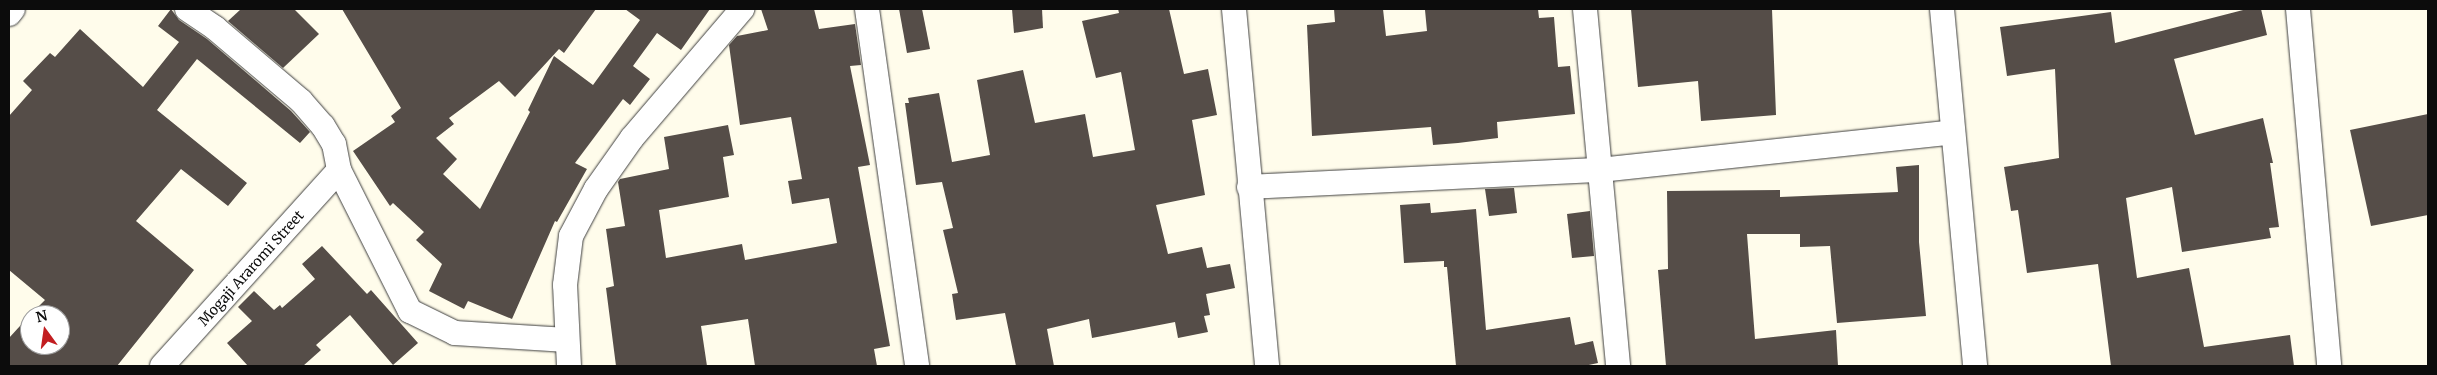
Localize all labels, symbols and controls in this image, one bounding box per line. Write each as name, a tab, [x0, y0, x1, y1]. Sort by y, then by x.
street label: Mogaji Araromi Street	[195, 207, 307, 329]
north arrow	[20, 305, 70, 355]
text: N	[34, 306, 49, 326]

